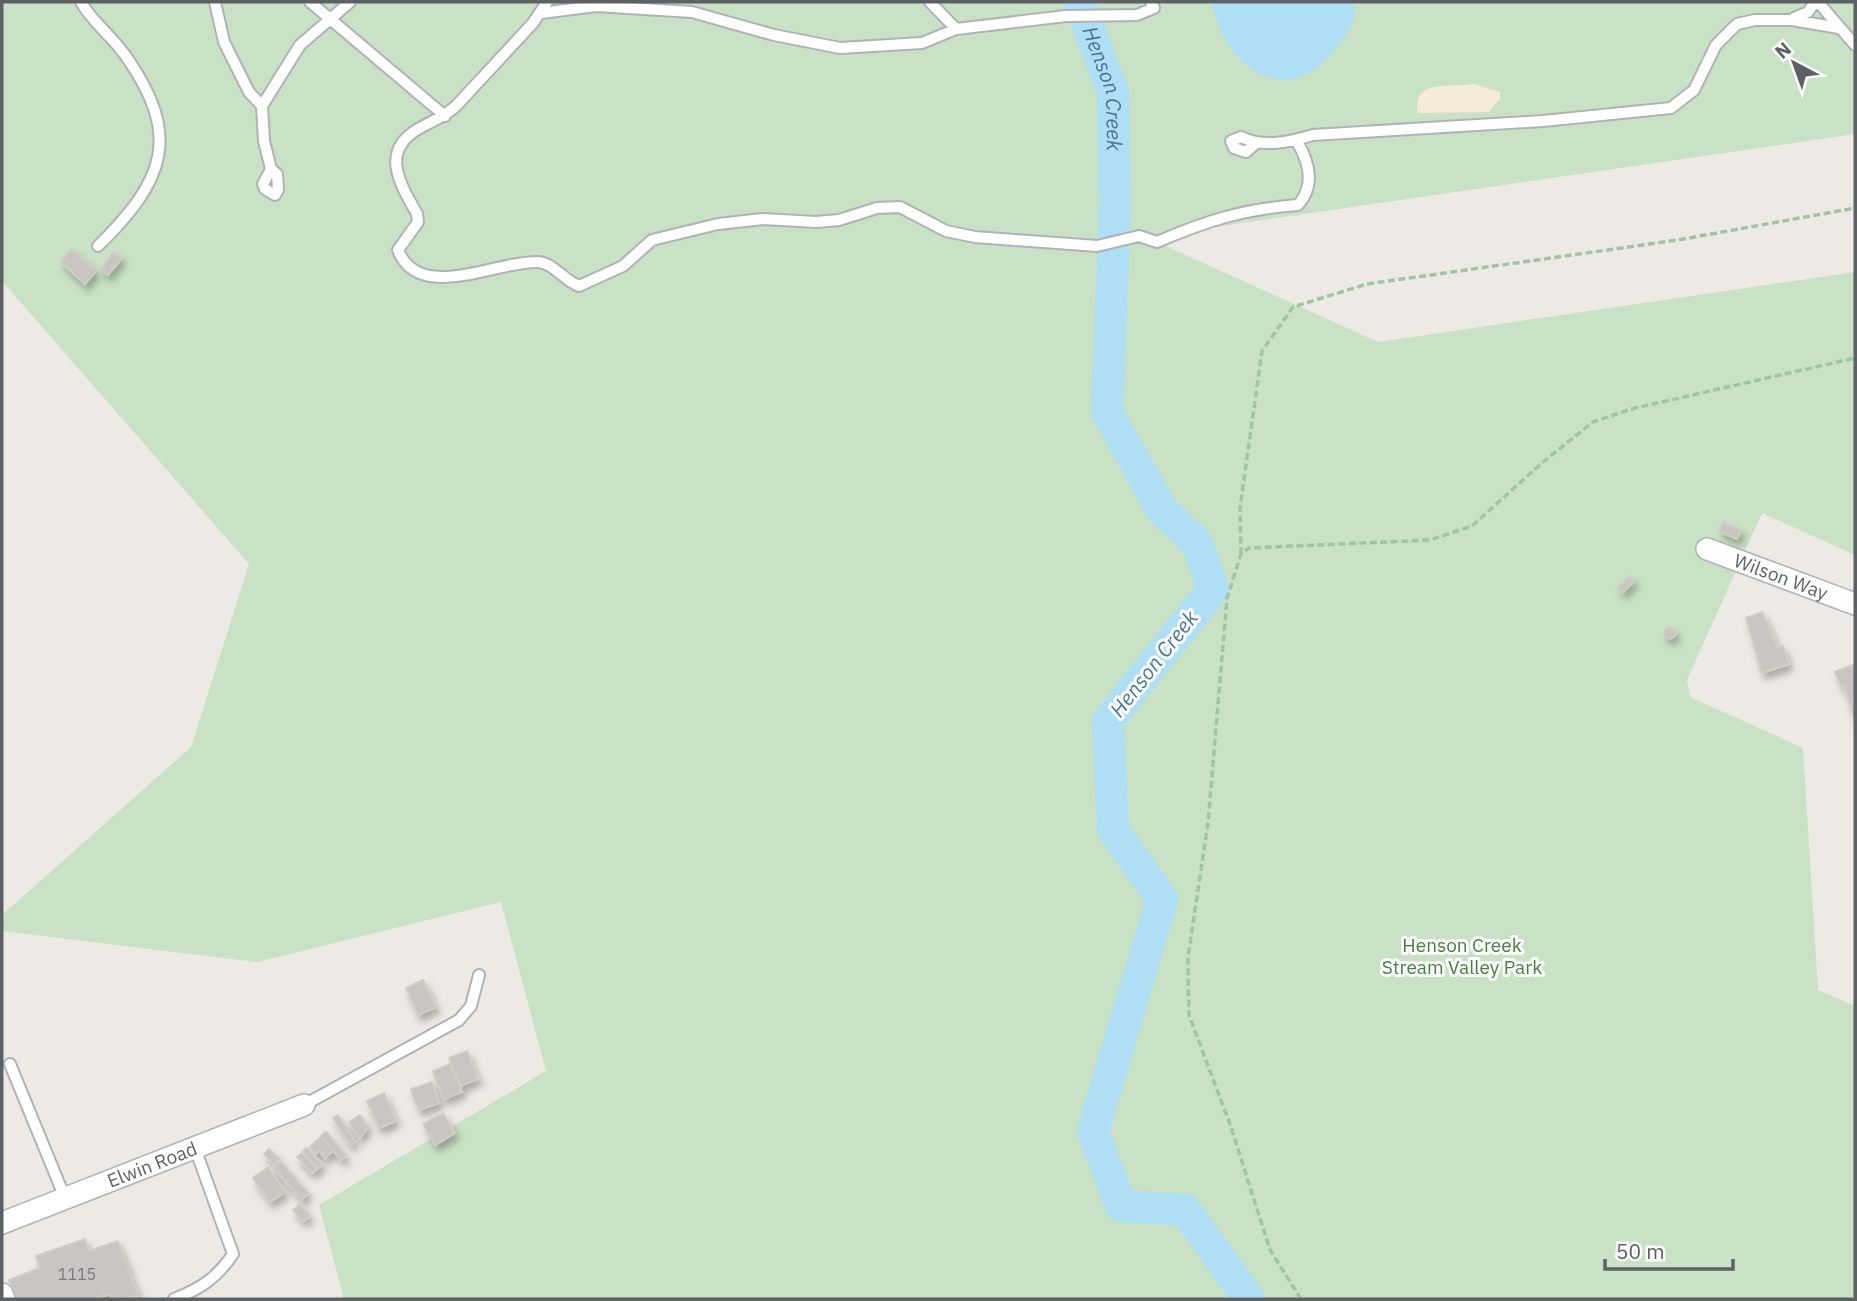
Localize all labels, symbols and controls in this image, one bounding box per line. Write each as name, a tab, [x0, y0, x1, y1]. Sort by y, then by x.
water label: Henson Creek	[1076, 22, 1129, 152]
north arrow	[1759, 28, 1829, 98]
text: N	[1770, 37, 1796, 64]
street label: Wilson Way	[1731, 548, 1832, 605]
water label: Henson Creek	[1103, 604, 1204, 722]
park label: Henson Creek Stream Valley Park	[1382, 933, 1542, 979]
street label: Elwin Road	[104, 1136, 200, 1193]
scale bar	[1605, 1228, 1733, 1272]
text: 50 m	[1616, 1237, 1665, 1265]
house number: 1115	[58, 1264, 96, 1284]

